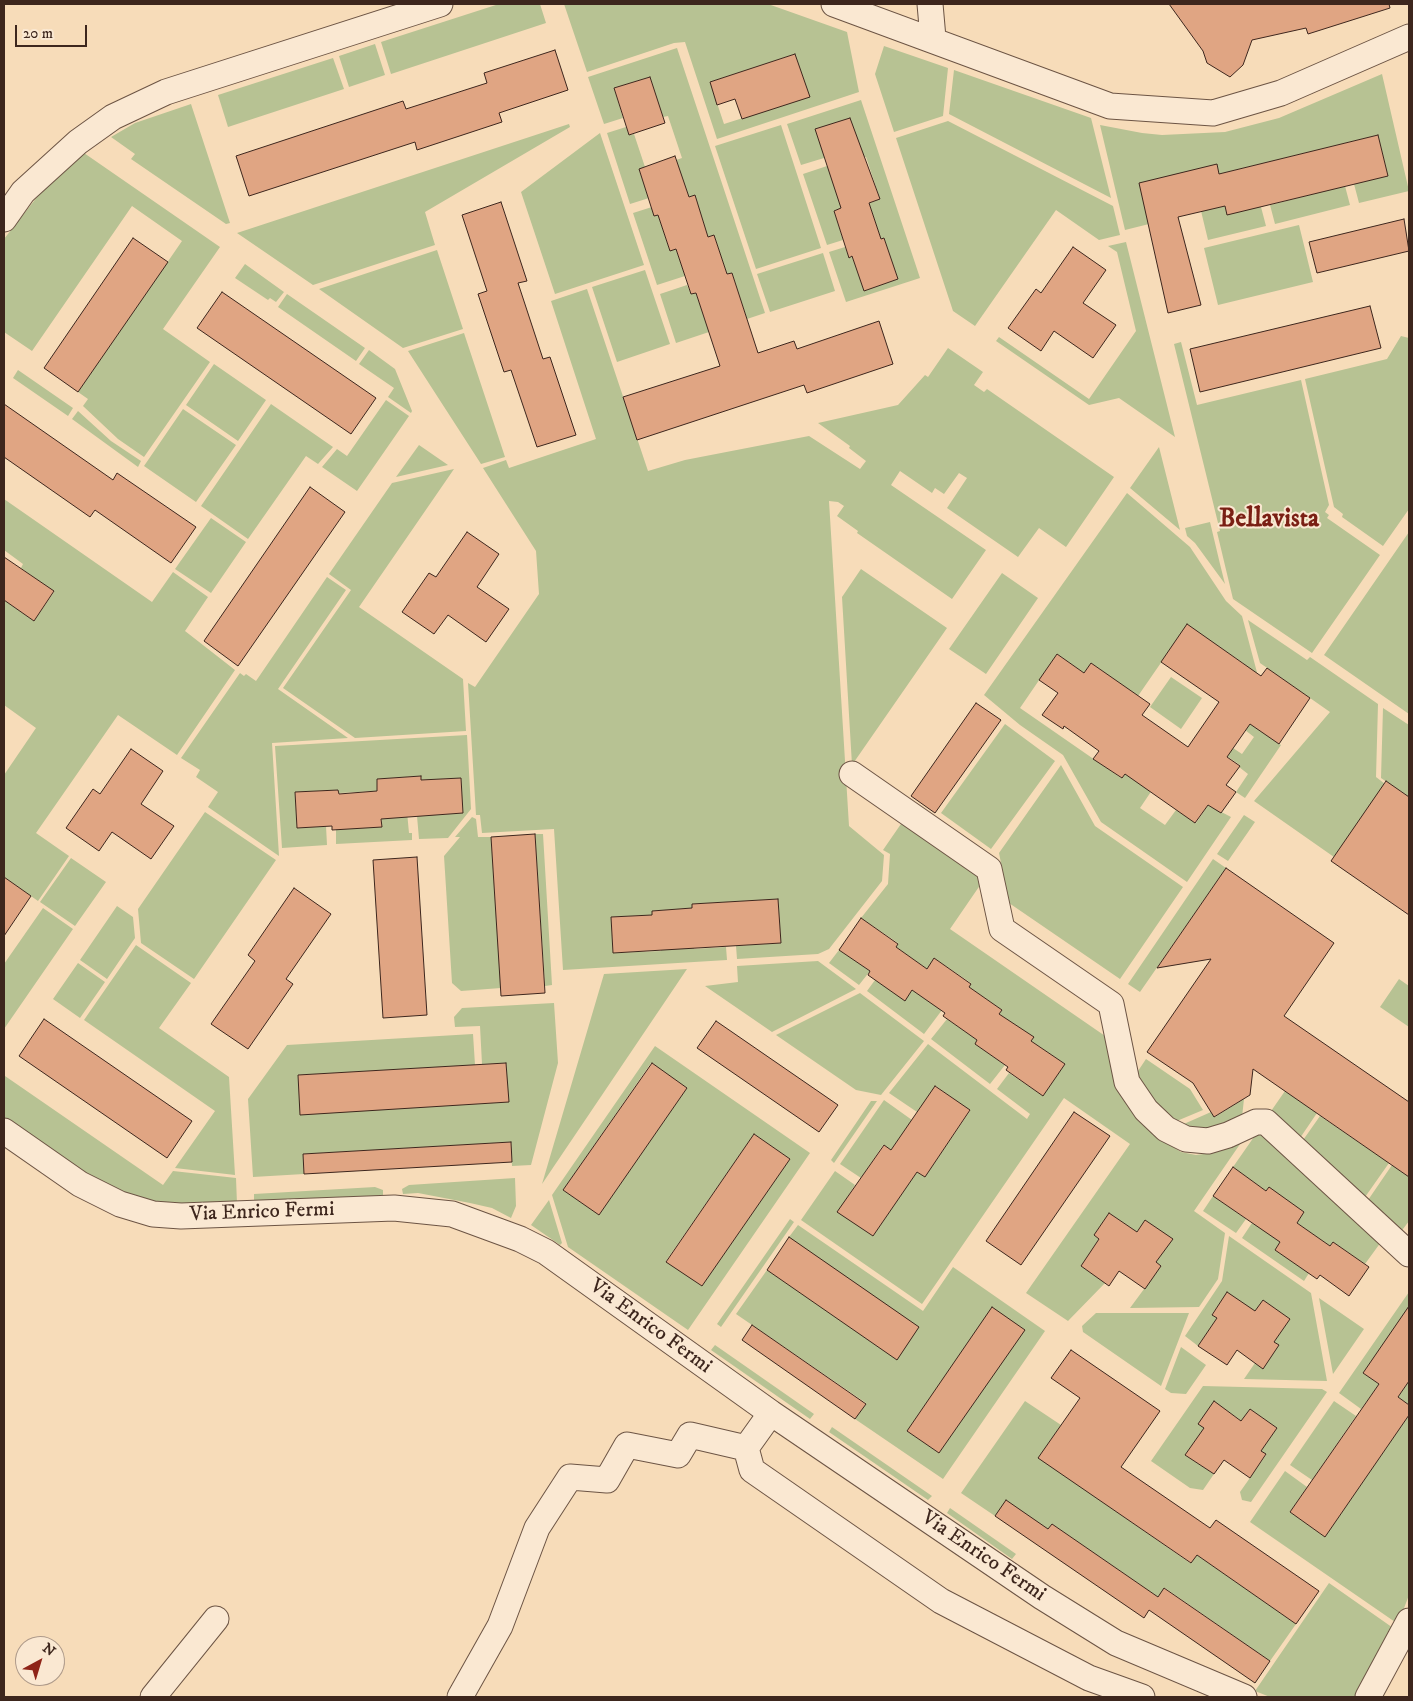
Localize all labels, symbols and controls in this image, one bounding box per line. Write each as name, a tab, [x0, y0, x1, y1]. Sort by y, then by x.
scale bar	[18, 15, 90, 47]
text: 20 m	[23, 24, 53, 43]
district label: Bellavista	[1219, 505, 1319, 537]
street label: Via Enrico Fermi	[189, 1198, 335, 1228]
street label: Via Enrico Fermi	[584, 1274, 716, 1380]
street label: Via Enrico Fermi	[916, 1506, 1050, 1608]
north arrow	[15, 1636, 65, 1686]
text: N	[39, 1640, 59, 1661]

